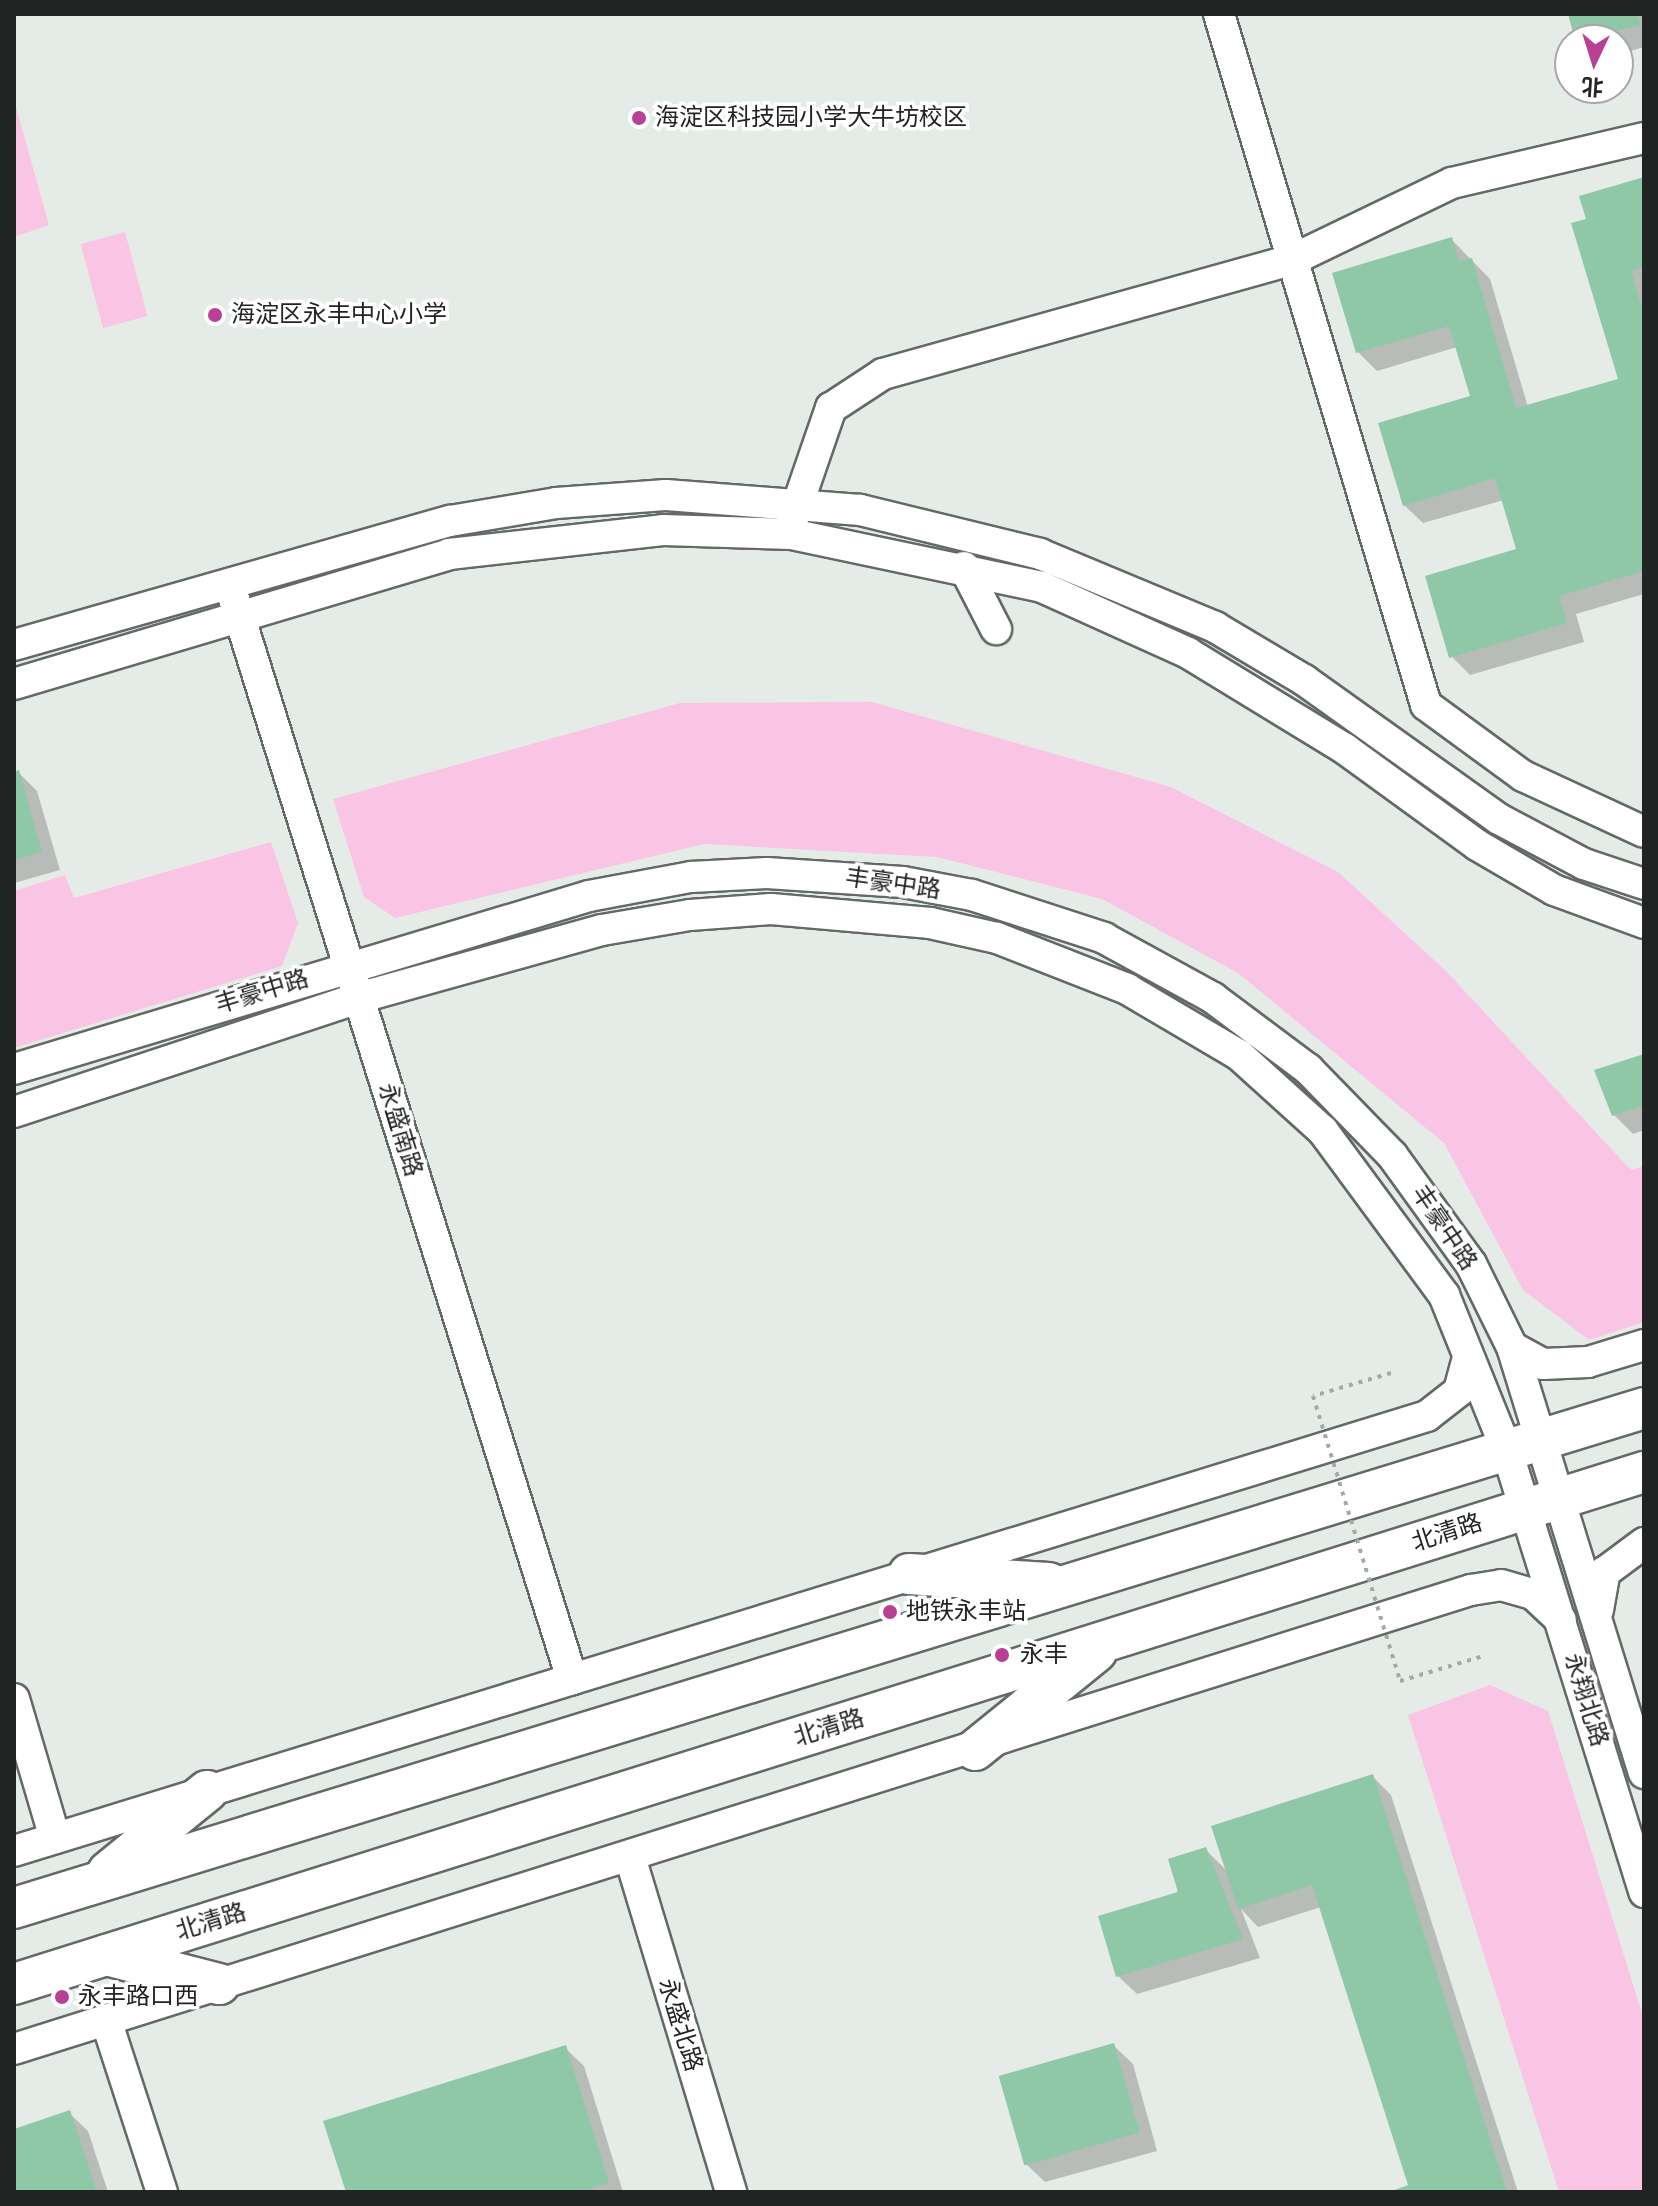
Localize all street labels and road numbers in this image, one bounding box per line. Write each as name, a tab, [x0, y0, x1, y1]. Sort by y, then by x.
street label: 丰豪中路	[843, 863, 943, 905]
street label: 丰豪中路	[212, 964, 312, 1020]
street label: 永盛南路	[372, 1080, 428, 1180]
street label: 丰豪中路	[1405, 1180, 1483, 1276]
street label: 北清路	[1408, 1508, 1486, 1558]
street label: 永翔北路	[1558, 1650, 1614, 1750]
street label: 北清路	[790, 1704, 868, 1752]
street label: 北清路	[172, 1898, 250, 1946]
street label: 永盛北路	[652, 1975, 708, 2075]

